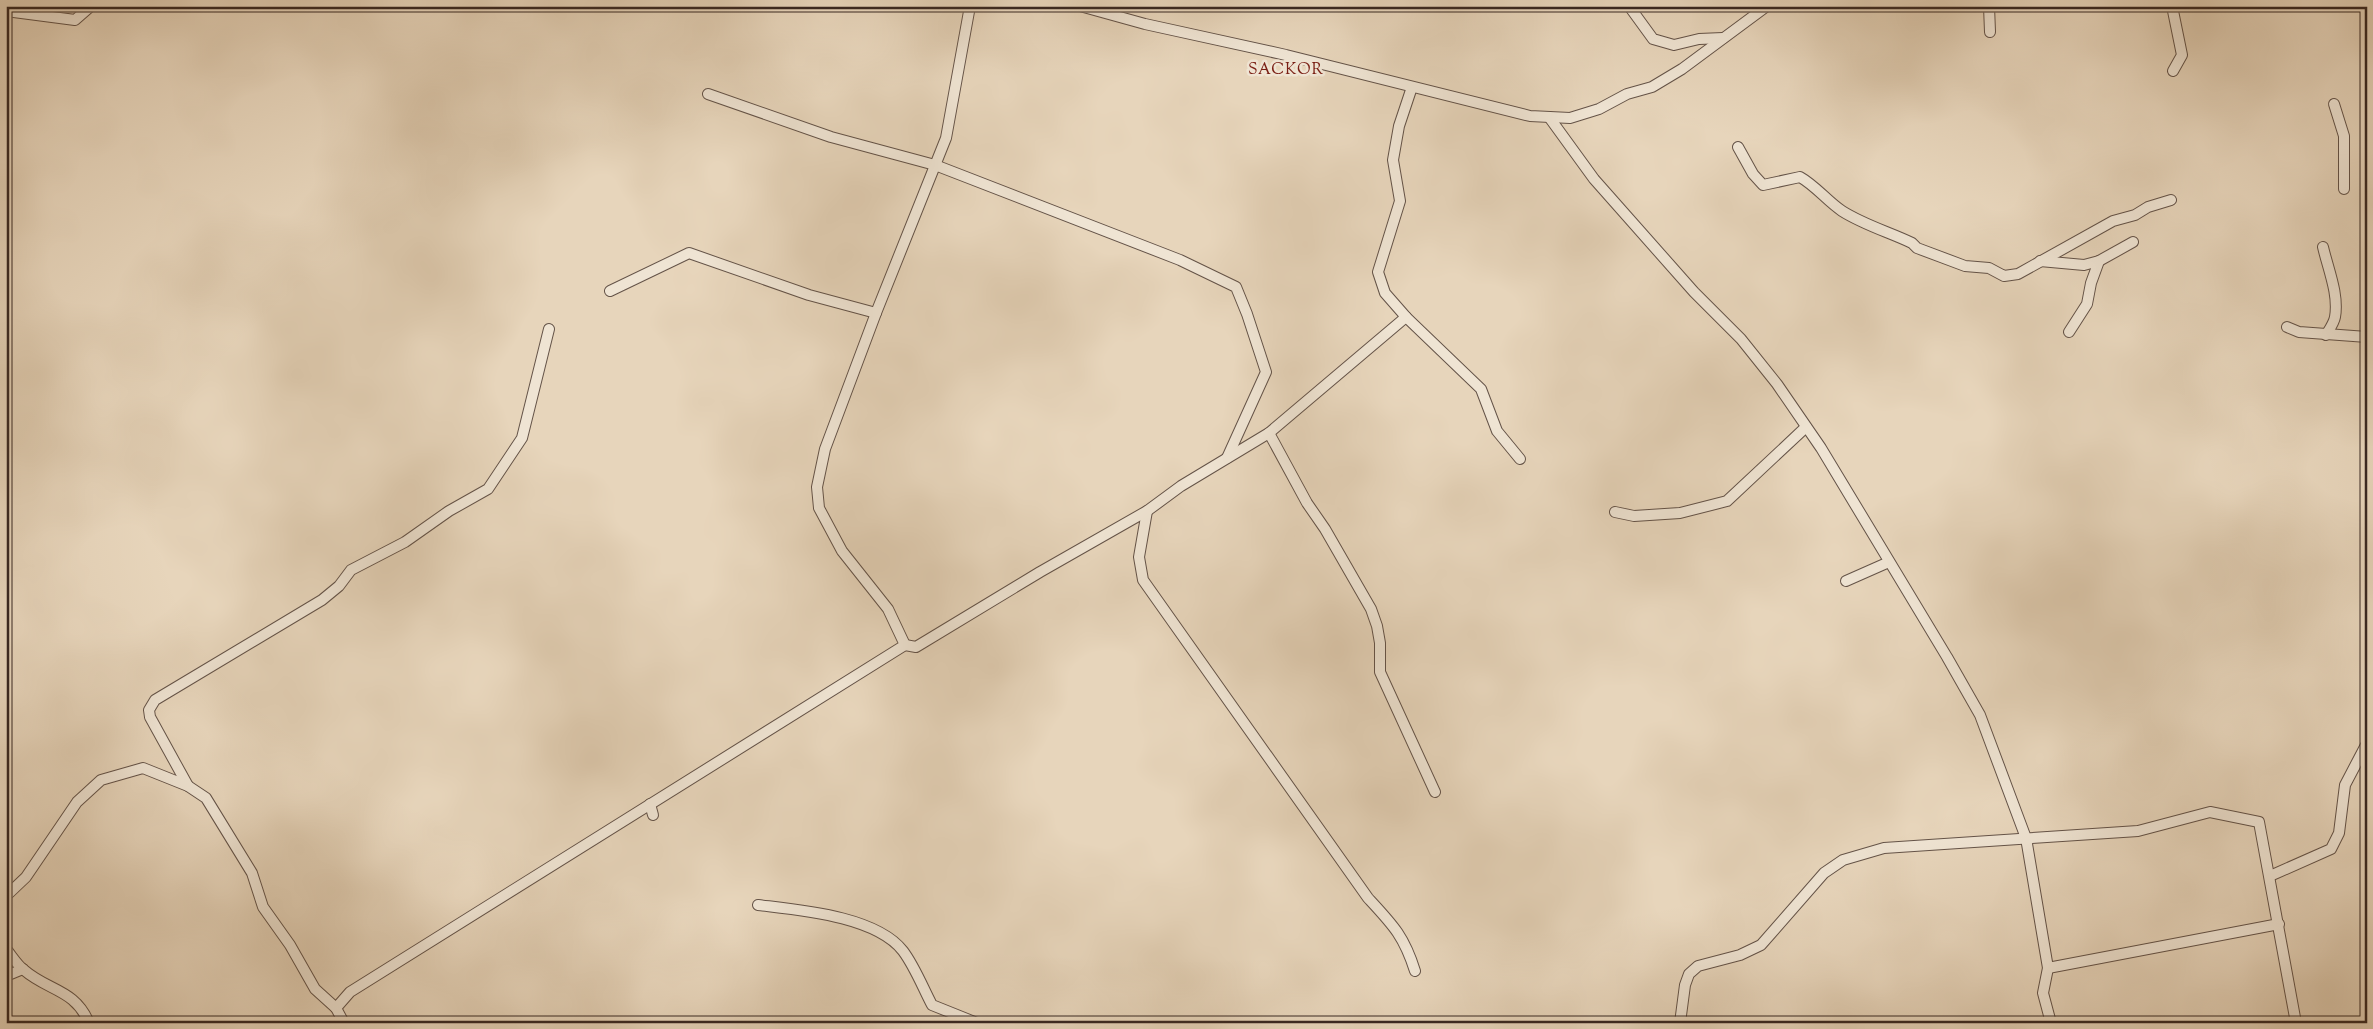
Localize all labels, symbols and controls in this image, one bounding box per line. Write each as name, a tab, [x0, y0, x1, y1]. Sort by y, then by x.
district label: SACKOR	[1248, 59, 1324, 82]

